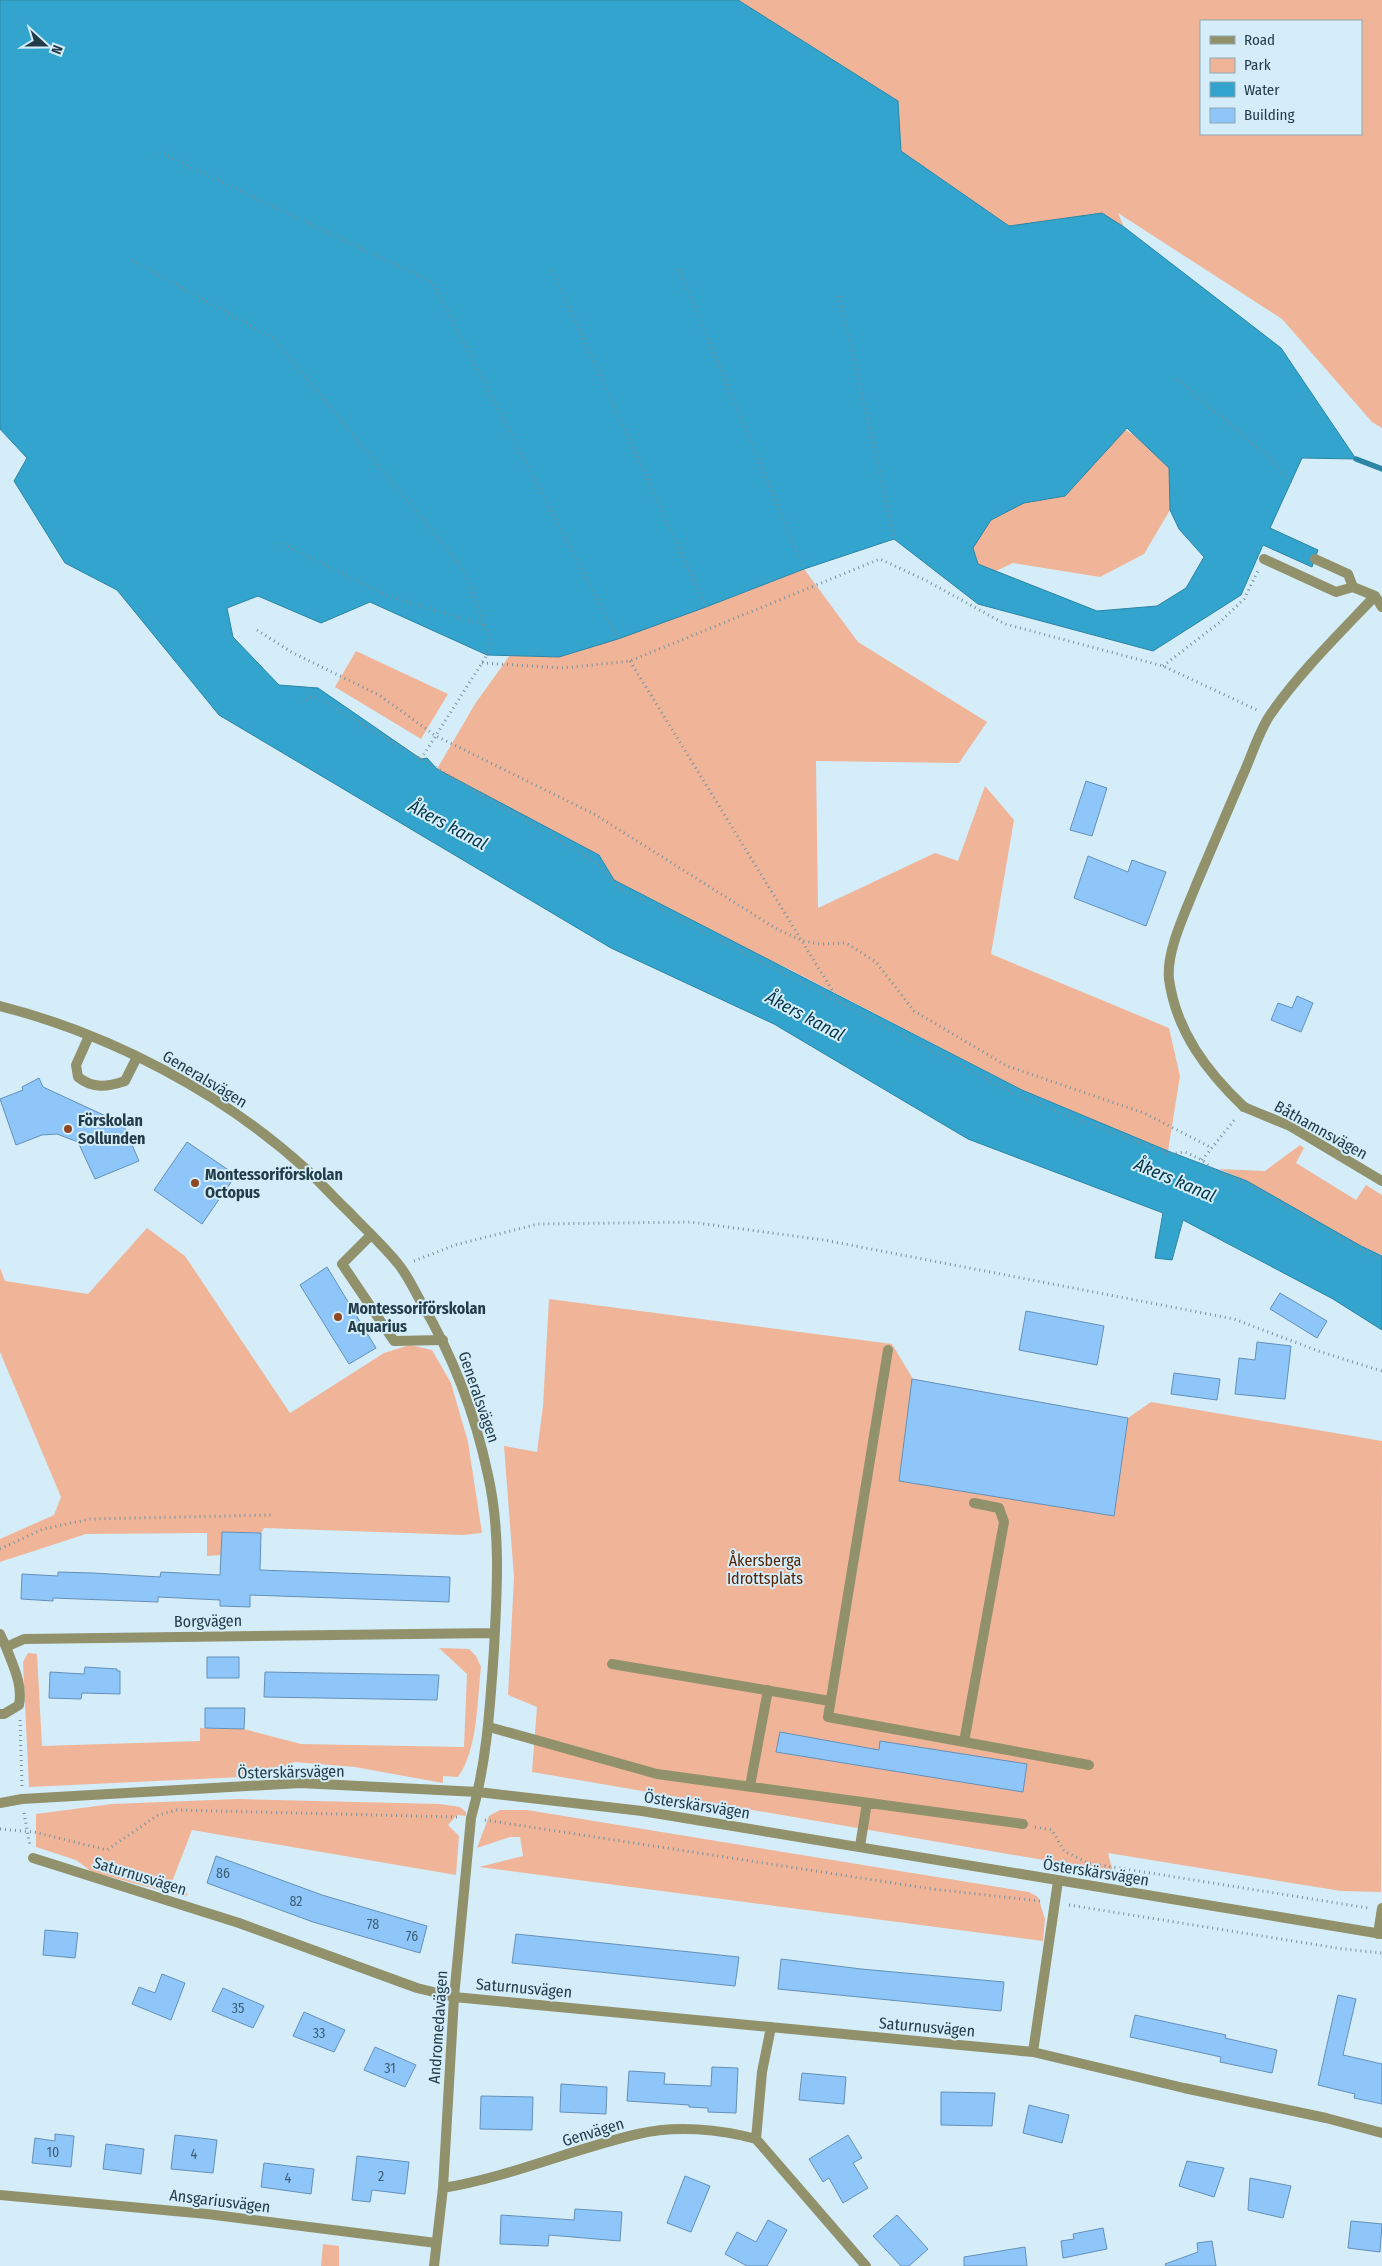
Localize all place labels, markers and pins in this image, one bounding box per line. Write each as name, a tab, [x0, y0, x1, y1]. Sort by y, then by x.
place label: Förskolan Sollunden	[78, 1111, 146, 1148]
marker: Förskolan Sollunden	[62, 1123, 74, 1135]
place label: Montessoriförskolan Octopus	[205, 1165, 343, 1202]
marker: Montessoriförskolan Octopus	[189, 1177, 201, 1189]
place label: Montessoriförskolan Aquarius	[347, 1299, 486, 1336]
marker: Montessoriförskolan Aquarius	[332, 1311, 344, 1323]

